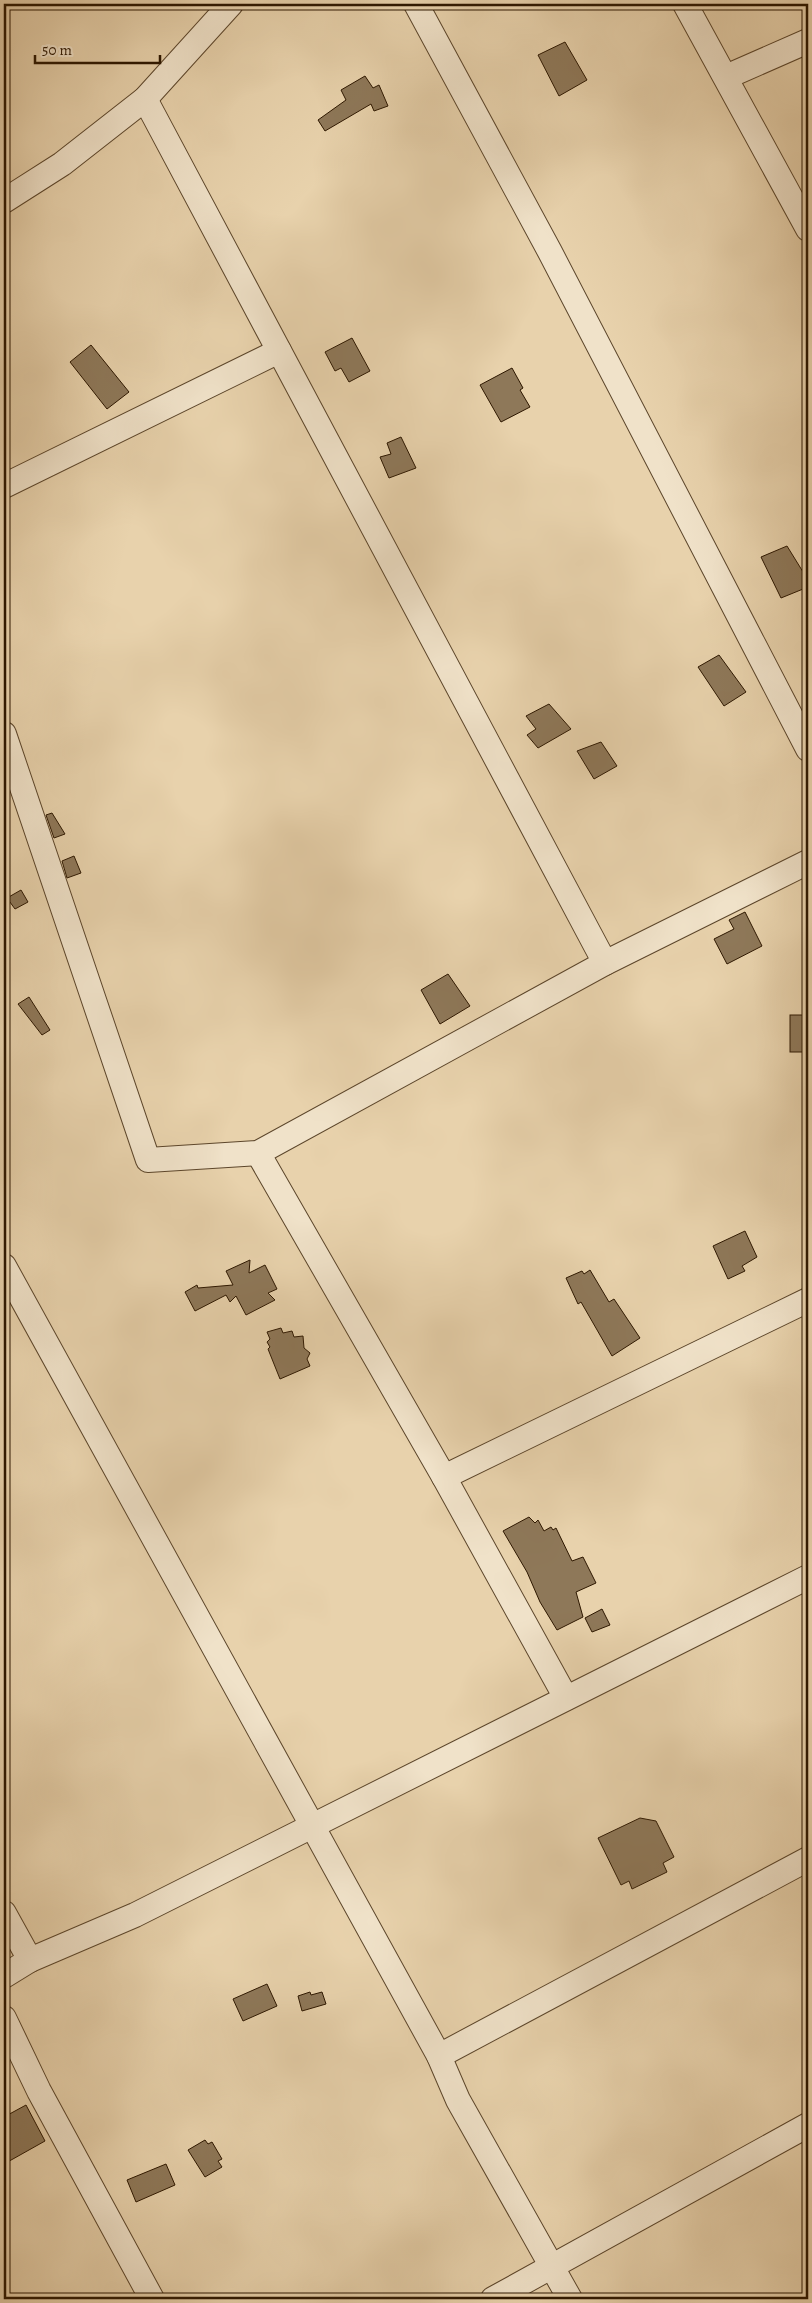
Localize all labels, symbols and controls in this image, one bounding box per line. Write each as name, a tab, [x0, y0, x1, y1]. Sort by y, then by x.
scale bar	[35, 32, 160, 64]
text: 50 m	[42, 40, 72, 60]

